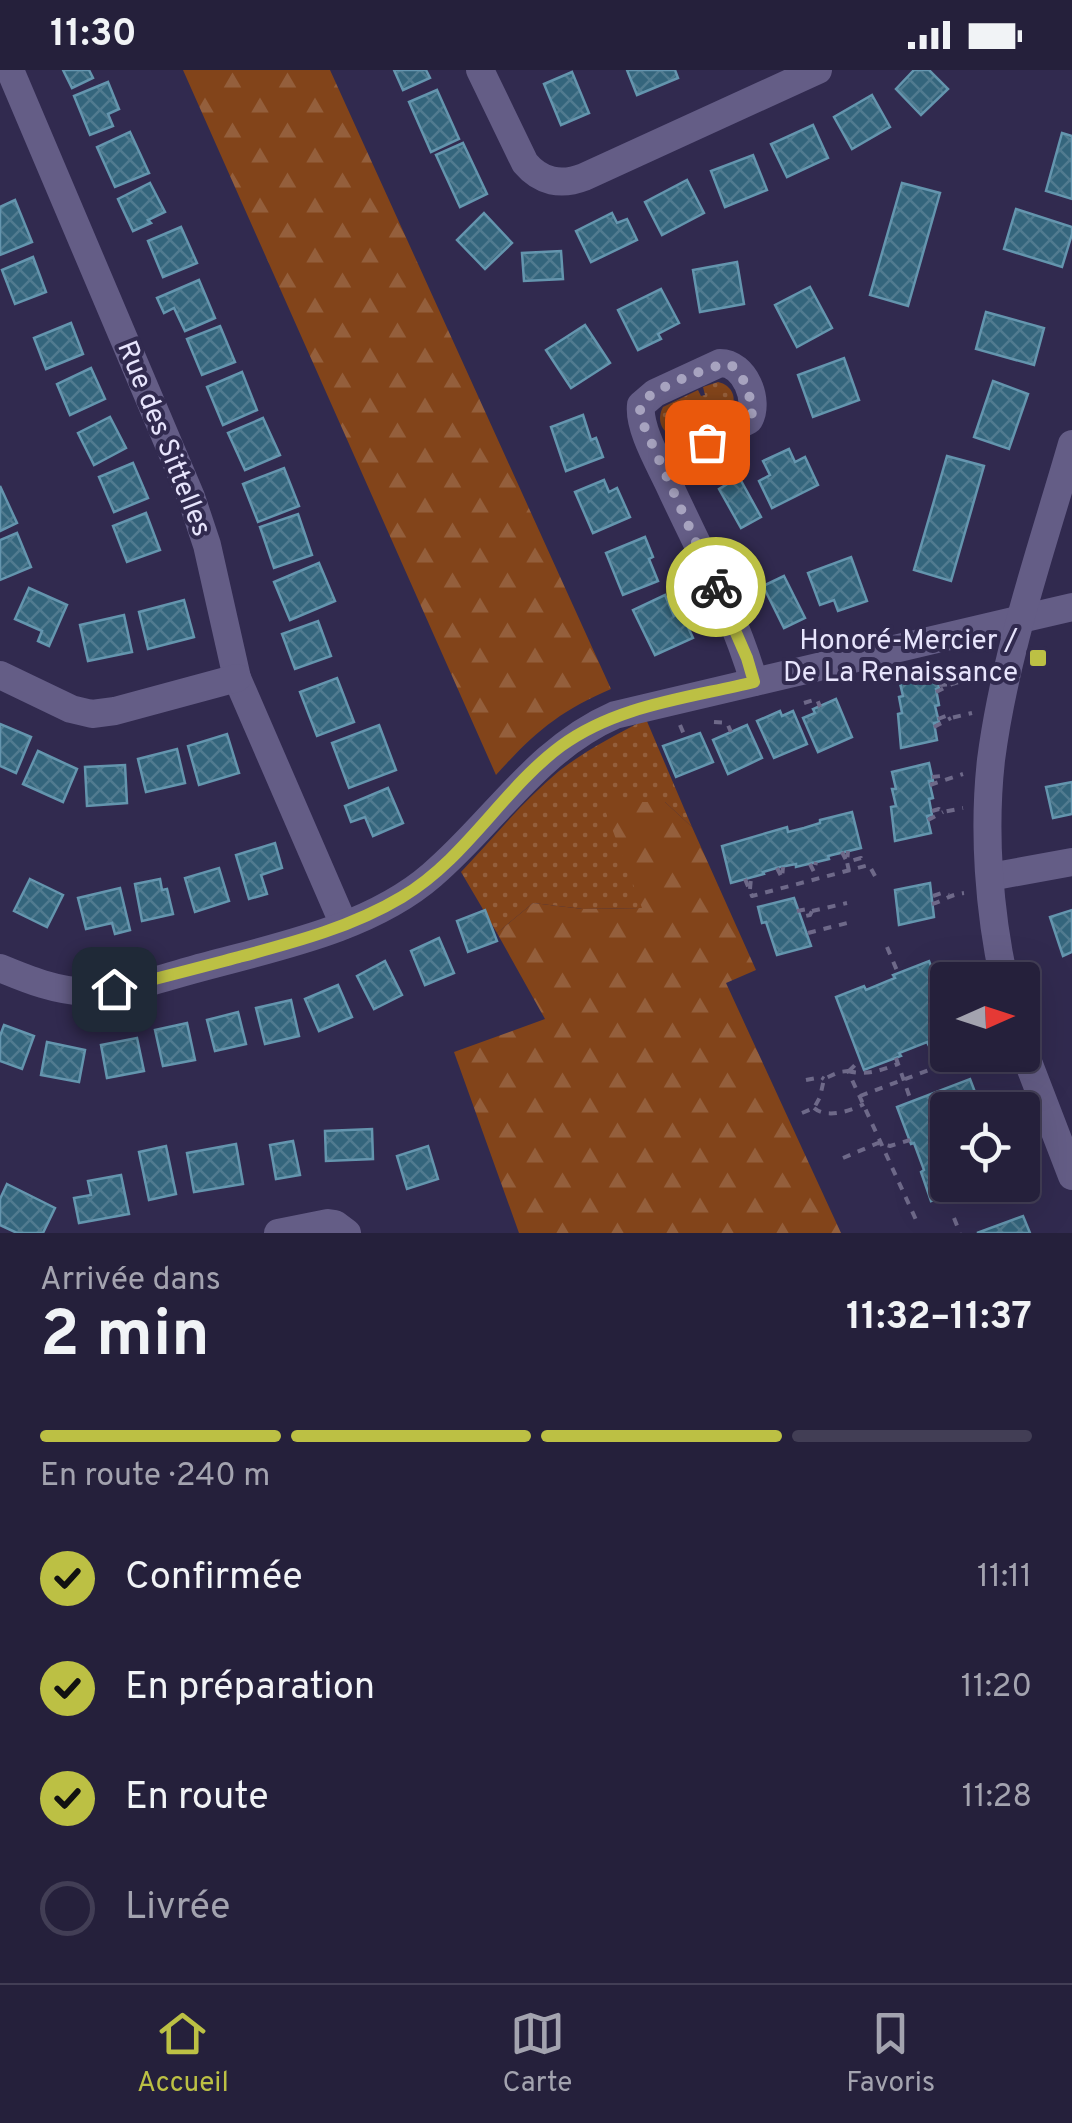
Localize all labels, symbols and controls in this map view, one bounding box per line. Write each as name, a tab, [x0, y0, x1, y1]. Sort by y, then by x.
text: 11:30	[50, 11, 137, 60]
street label: Rue des Sittelles	[107, 336, 219, 542]
pin	[665, 400, 750, 485]
icon: bag	[680, 415, 735, 470]
courier	[666, 537, 766, 637]
icon: bike	[689, 560, 744, 615]
place label: Honoré-Mercier / De La Renaissance	[783, 624, 1018, 692]
marker: Honoré-Mercier / De La Renaissance	[1027, 647, 1049, 669]
pin	[72, 947, 157, 1032]
icon: home	[87, 962, 142, 1017]
north arrow	[930, 962, 1040, 1072]
map controls	[930, 962, 1040, 1202]
button: locate	[930, 1092, 1040, 1202]
text: Arrivée dans	[40, 1261, 221, 1301]
text: 11:32–11:37	[846, 1294, 1032, 1343]
text: 2 min	[40, 1297, 210, 1379]
text: En route · 240 m	[40, 1457, 270, 1497]
icon: check	[40, 1551, 95, 1606]
text: Confirmée	[125, 1554, 303, 1603]
text: 11:11	[977, 1558, 1032, 1598]
icon: check	[40, 1661, 95, 1716]
text: En préparation	[125, 1664, 375, 1713]
text: 11:20	[961, 1668, 1032, 1708]
icon: check	[40, 1771, 95, 1826]
text: En route	[125, 1774, 269, 1823]
text: 11:28	[962, 1778, 1032, 1818]
text: Livrée	[125, 1884, 230, 1933]
tab: Accueil	[137, 2006, 229, 2102]
tab: Carte	[503, 2006, 572, 2102]
tab: Favoris	[846, 2006, 935, 2102]

